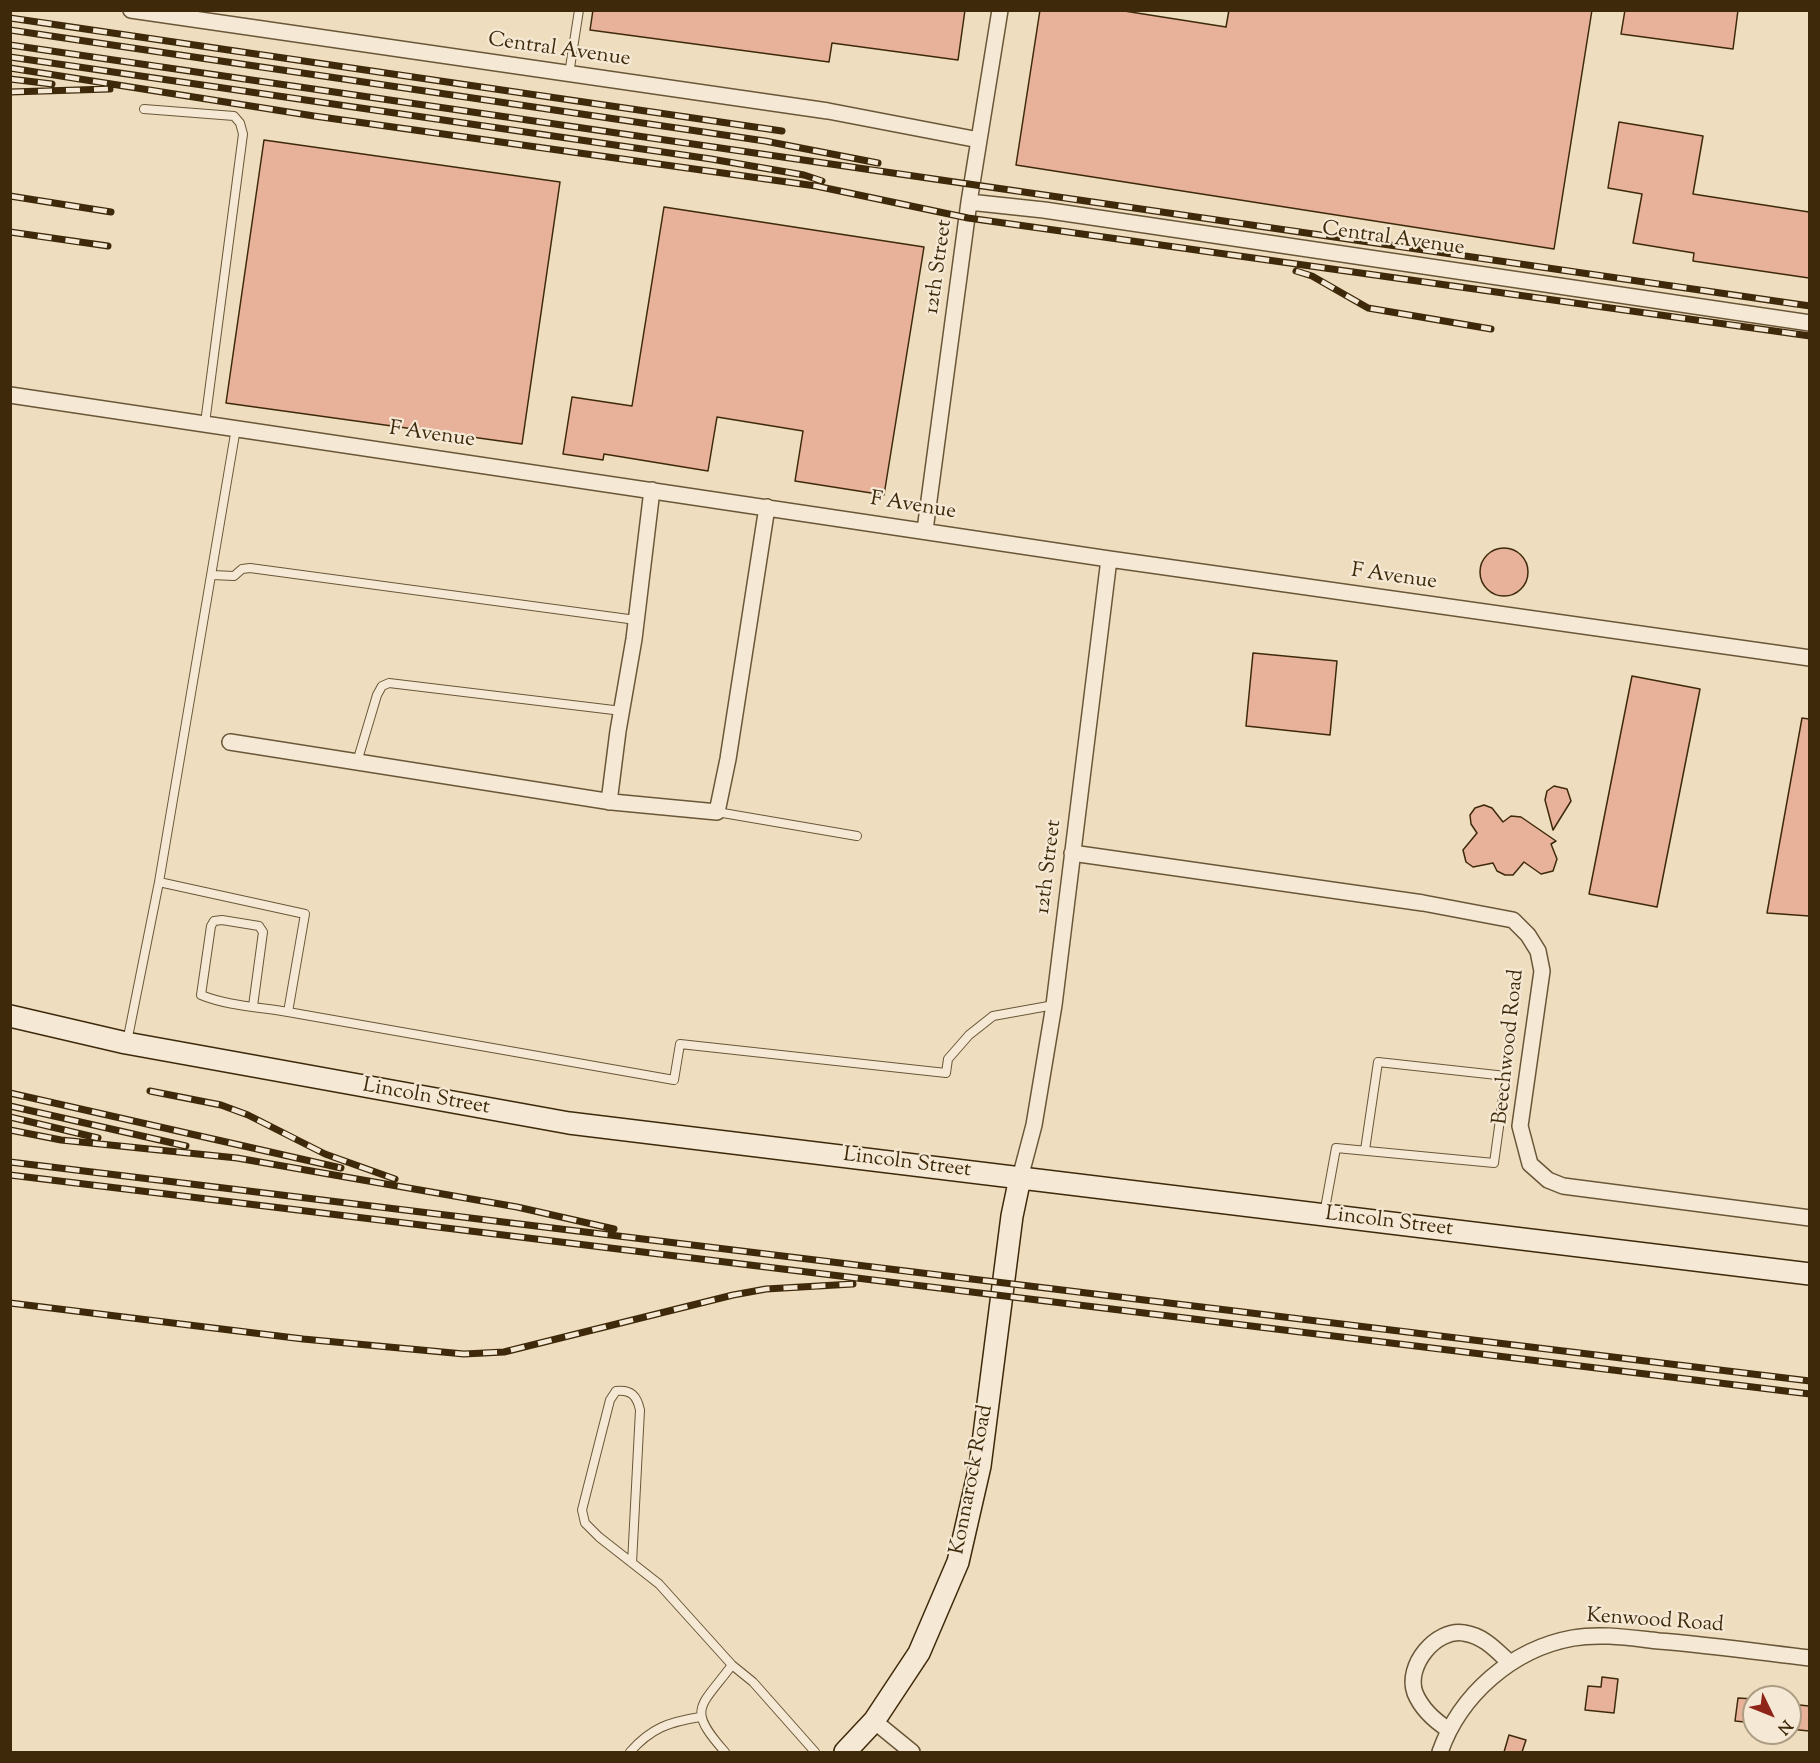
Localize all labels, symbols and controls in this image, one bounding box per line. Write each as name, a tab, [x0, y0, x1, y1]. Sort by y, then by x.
street label: Central Avenue	[486, 29, 632, 73]
street label: 12th Street	[921, 218, 959, 316]
street label: Central Avenue	[1320, 218, 1466, 262]
street label: F Avenue	[388, 418, 476, 454]
street label: F Avenue	[868, 488, 958, 526]
street label: F Avenue	[1350, 560, 1438, 596]
street label: 12th Street	[1032, 818, 1068, 916]
street label: Beechwood Road	[1489, 968, 1531, 1126]
street label: Lincoln Street	[360, 1074, 492, 1122]
street label: Lincoln Street	[842, 1144, 972, 1184]
street label: Lincoln Street	[1324, 1203, 1454, 1243]
street label: Konnarock Road	[946, 1403, 1000, 1557]
street label: Kenwood Road	[1586, 1605, 1724, 1639]
north arrow	[1742, 1685, 1802, 1745]
text: N	[1771, 1714, 1797, 1739]

